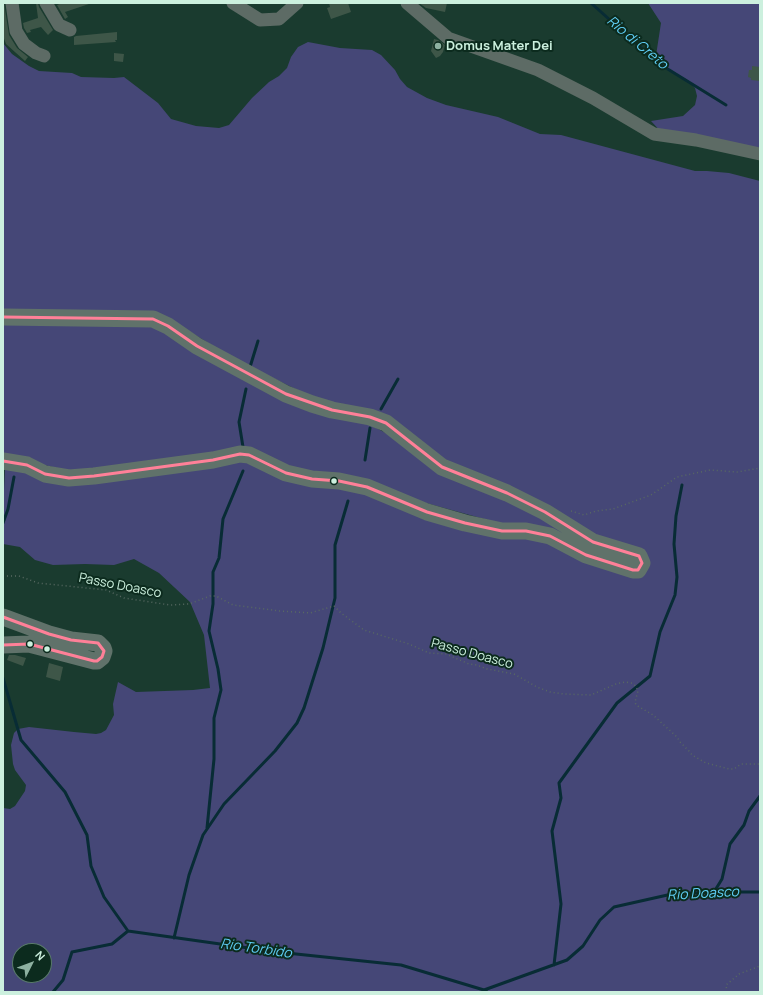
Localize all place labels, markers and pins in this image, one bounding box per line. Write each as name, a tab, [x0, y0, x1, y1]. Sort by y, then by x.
place label: Domus Mater Dei	[446, 38, 553, 54]
marker: Domus Mater Dei	[433, 41, 443, 51]
unlabelled marker	[329, 476, 339, 486]
unlabelled marker	[25, 639, 35, 649]
unlabelled marker	[42, 644, 52, 654]

